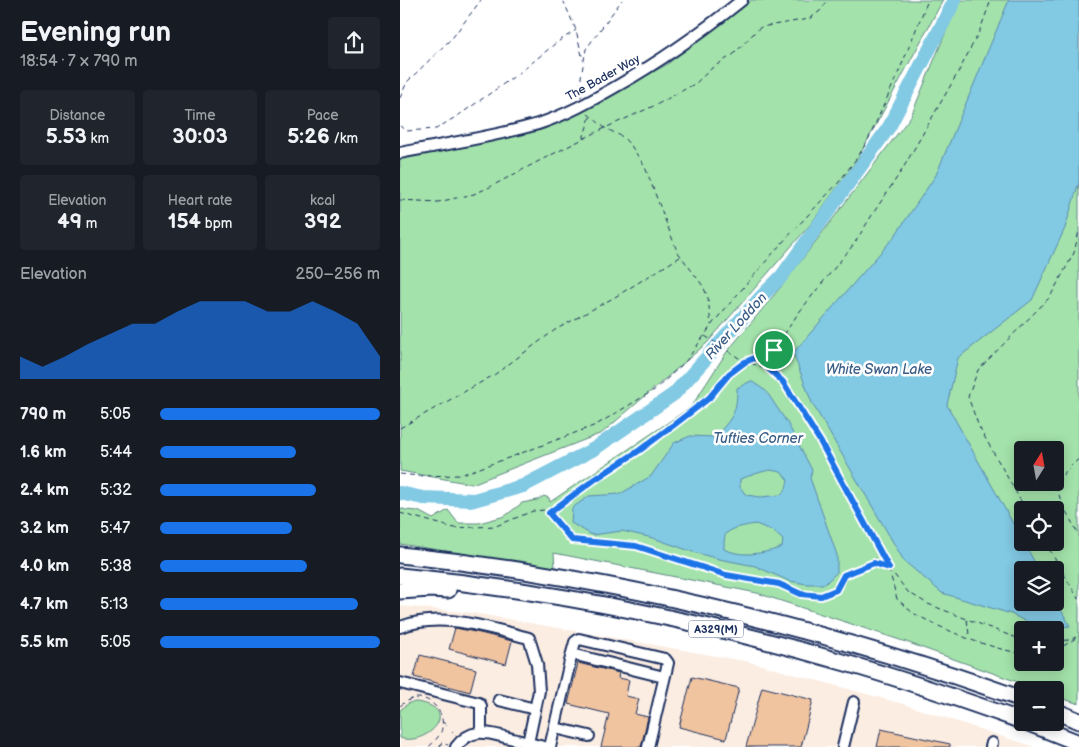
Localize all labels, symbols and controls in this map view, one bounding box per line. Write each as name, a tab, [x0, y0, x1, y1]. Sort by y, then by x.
text: Evening run	[20, 16, 171, 49]
button: share	[328, 17, 380, 69]
street label: The Bader Way	[563, 51, 643, 105]
text: 18:54 · 7 × 790 m	[20, 52, 138, 71]
text: Distance	[49, 107, 105, 124]
text: Time	[184, 107, 216, 124]
text: Pace	[307, 107, 339, 124]
text: 5.53	[46, 124, 87, 149]
text: 30:03	[172, 124, 228, 149]
text: 5:26	[287, 124, 330, 149]
text: km	[87, 130, 109, 147]
text: /km	[330, 130, 358, 147]
text: Elevation	[48, 192, 107, 209]
text: Heart rate	[168, 192, 232, 209]
text: kcal	[310, 192, 335, 209]
text: 49	[57, 209, 82, 234]
text: 154	[168, 209, 201, 234]
text: 392	[304, 209, 341, 234]
text: m	[82, 215, 97, 232]
text: bpm	[201, 215, 232, 232]
text: Elevation	[20, 265, 87, 284]
text: 250–256 m	[296, 265, 380, 284]
water label: River Loddon	[702, 289, 770, 363]
pin	[753, 329, 795, 371]
icon: arrive	[760, 336, 788, 364]
water label: White Swan Lake	[826, 361, 932, 378]
text: 790 m	[20, 405, 66, 424]
text: 5:05	[100, 405, 131, 424]
water label: Tufties Corner	[713, 430, 804, 447]
north arrow	[1014, 441, 1064, 491]
map controls	[1014, 441, 1064, 731]
text: 1.6 km	[20, 443, 66, 462]
text: 5:44	[100, 443, 132, 462]
text: 2.4 km	[20, 481, 69, 500]
text: 5:32	[100, 481, 132, 500]
button: locate	[1014, 501, 1064, 551]
text: 3.2 km	[20, 519, 69, 538]
text: 5:47	[100, 519, 130, 538]
text: 4.0 km	[20, 557, 69, 576]
text: 5:38	[100, 557, 132, 576]
button: layers	[1014, 561, 1064, 611]
text: 4.7 km	[20, 595, 68, 614]
text: 5:13	[100, 595, 128, 614]
road number: A329(M)	[688, 620, 744, 638]
button: +	[1014, 621, 1064, 671]
text: 5.5 km	[20, 633, 68, 652]
text: 5:05	[100, 633, 131, 652]
button: −	[1014, 681, 1064, 731]

